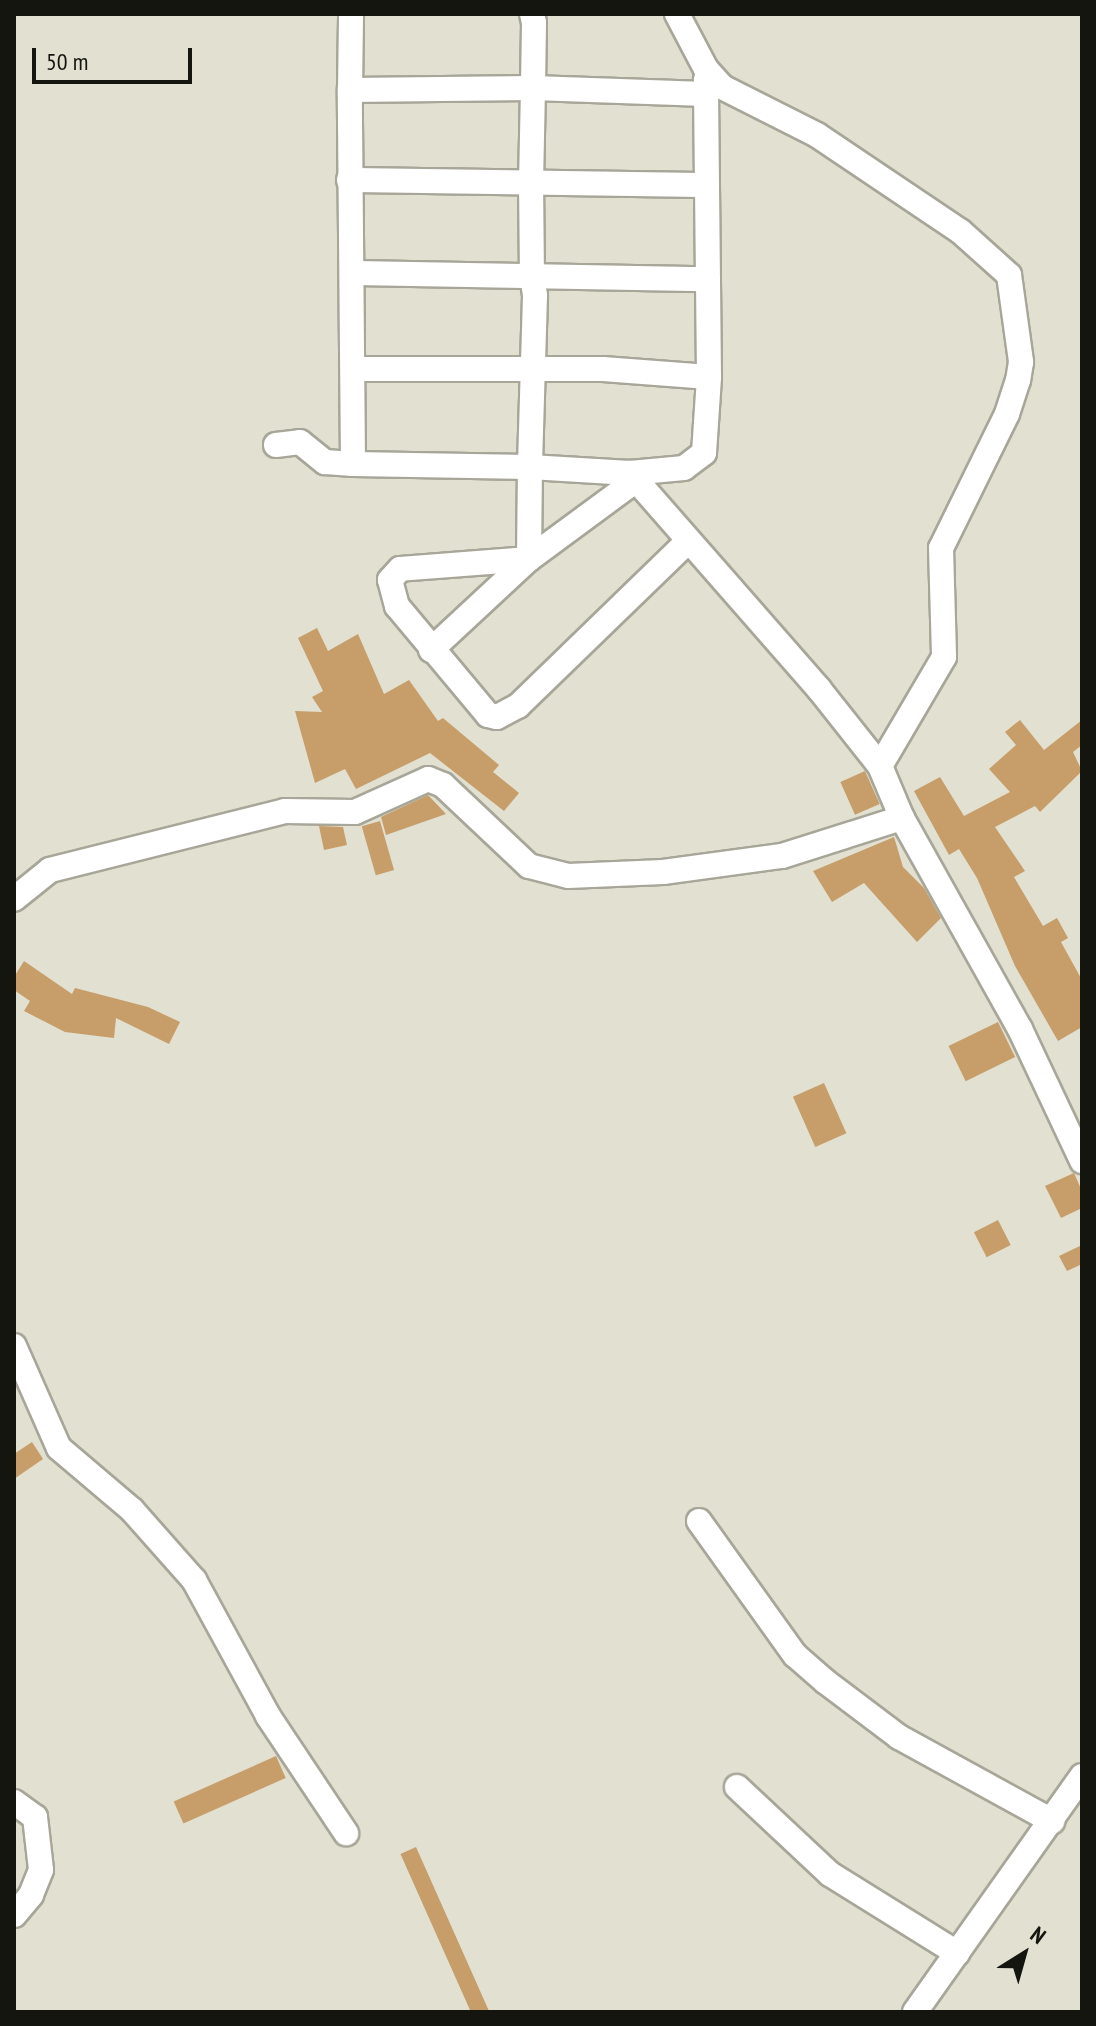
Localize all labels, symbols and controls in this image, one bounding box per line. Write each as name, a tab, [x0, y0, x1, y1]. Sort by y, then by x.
scale bar	[36, 32, 196, 82]
text: 50 m	[46, 46, 88, 77]
north arrow	[984, 1914, 1064, 1994]
text: N	[1025, 1920, 1052, 1950]

